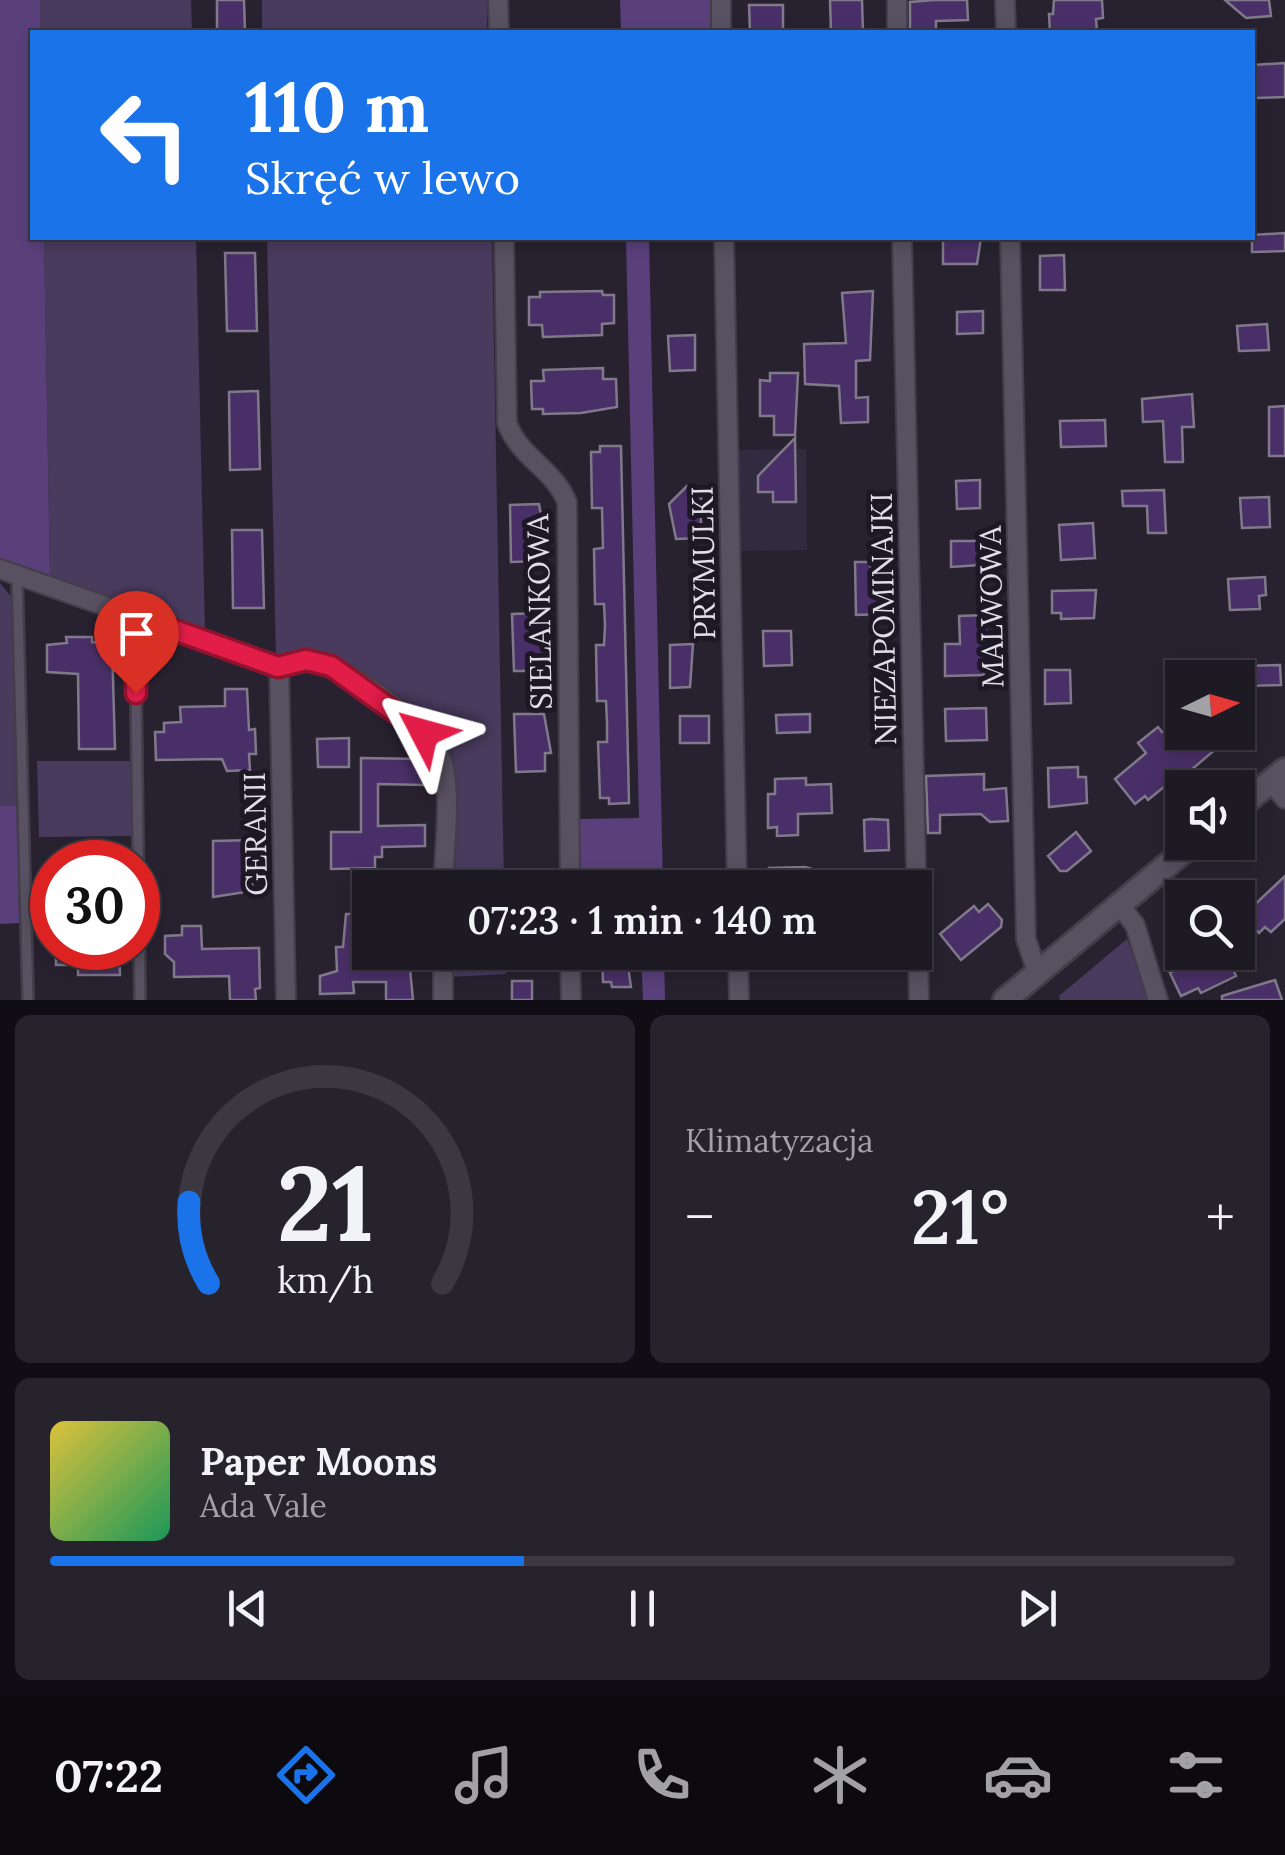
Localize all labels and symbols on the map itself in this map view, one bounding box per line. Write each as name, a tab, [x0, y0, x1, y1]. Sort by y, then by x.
street label: PRYMULKI	[683, 486, 723, 640]
street label: NIEZAPOMINAJKI	[862, 492, 904, 746]
street label: SIELANKOWA	[518, 513, 560, 710]
street label: MALWOWA	[971, 524, 1011, 688]
pin	[94, 591, 179, 694]
north arrow	[1165, 660, 1255, 750]
position arrow	[372, 681, 476, 785]
street label: GERANII	[235, 772, 275, 896]
speed limit sign: 30	[30, 840, 160, 970]

